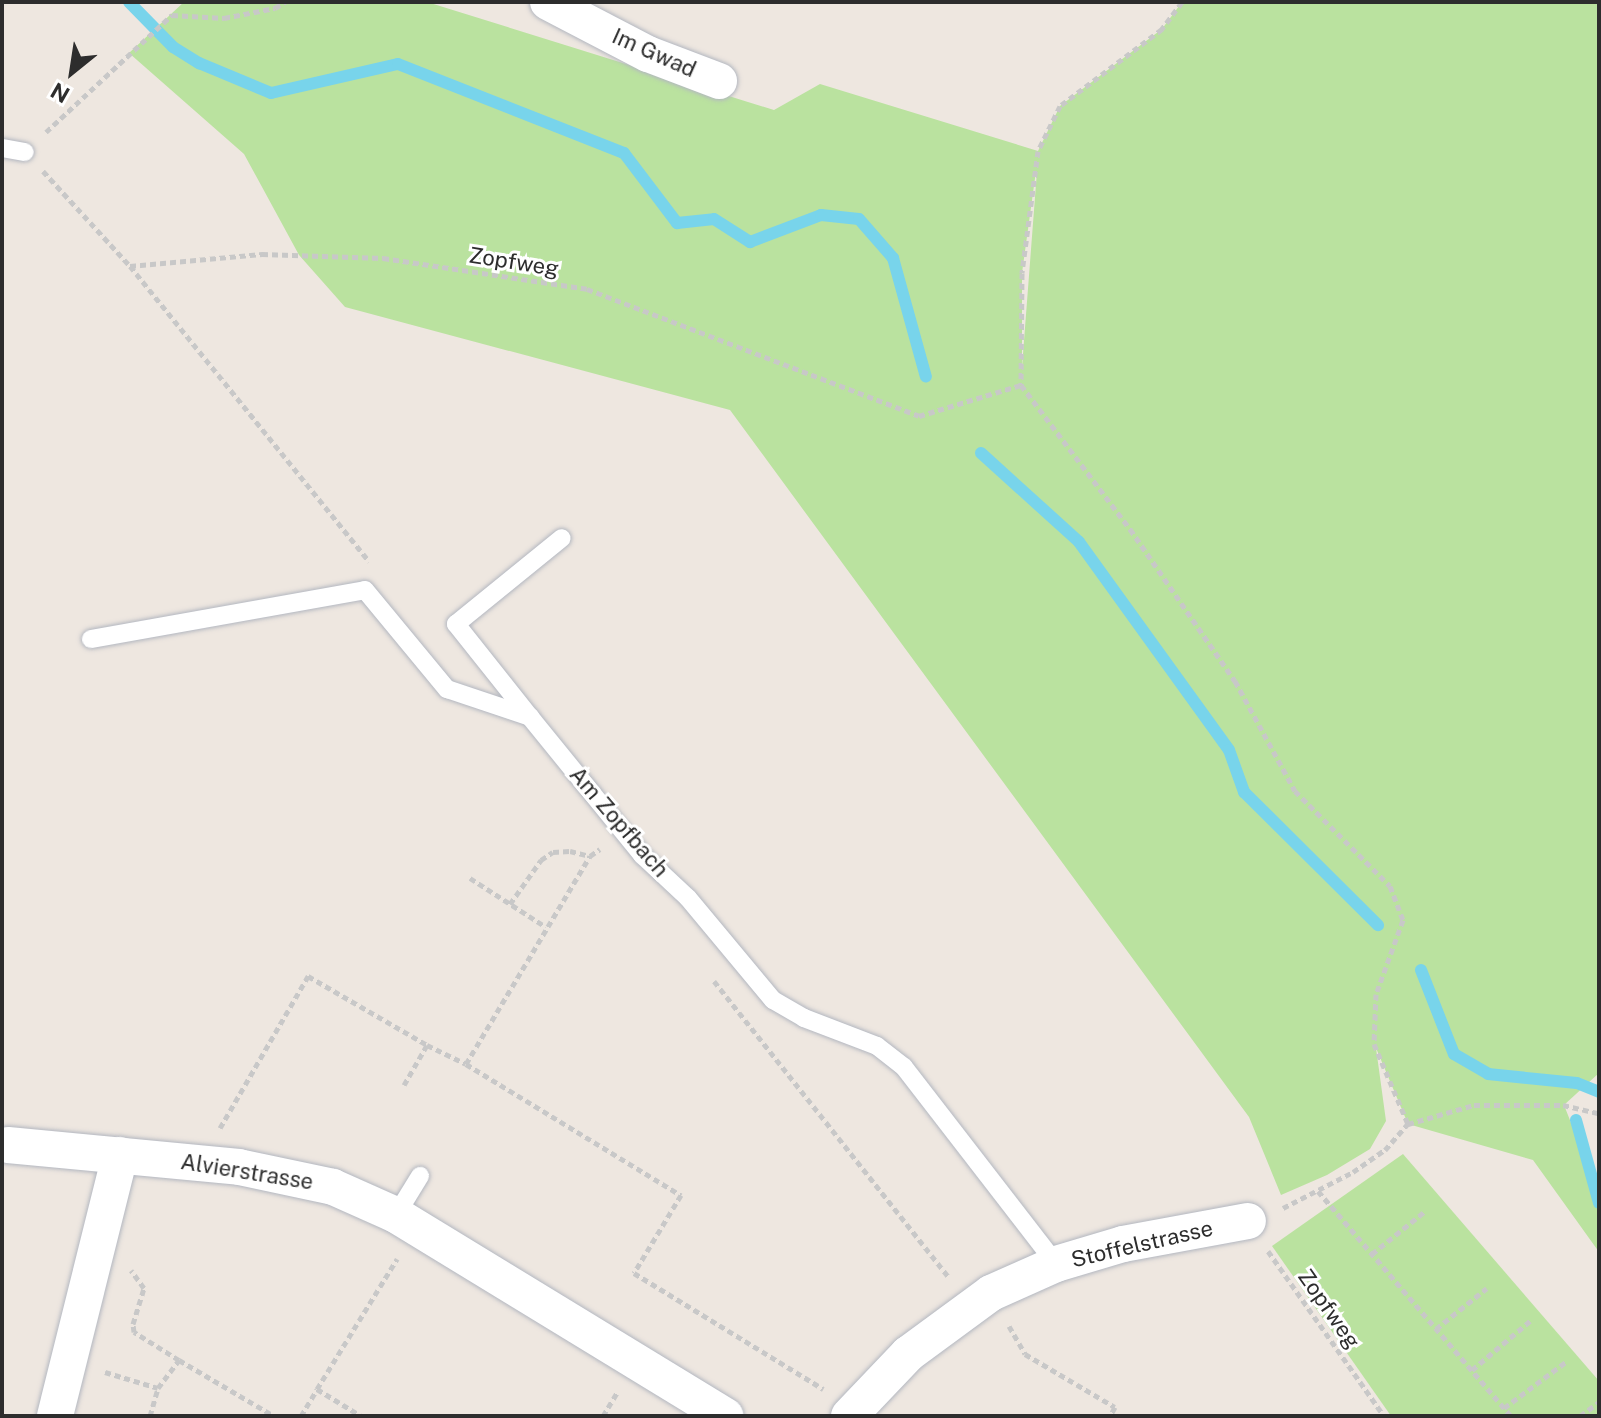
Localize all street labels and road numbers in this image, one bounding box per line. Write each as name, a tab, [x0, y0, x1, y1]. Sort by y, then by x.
street label: Im Gwad	[608, 23, 700, 83]
street label: Zopfweg	[467, 242, 561, 282]
street label: Am Zopfbach	[564, 762, 674, 882]
street label: Alvierstrasse	[179, 1148, 315, 1196]
street label: Stoffelstrasse	[1069, 1215, 1215, 1273]
street label: Zopfweg	[1292, 1264, 1366, 1354]

